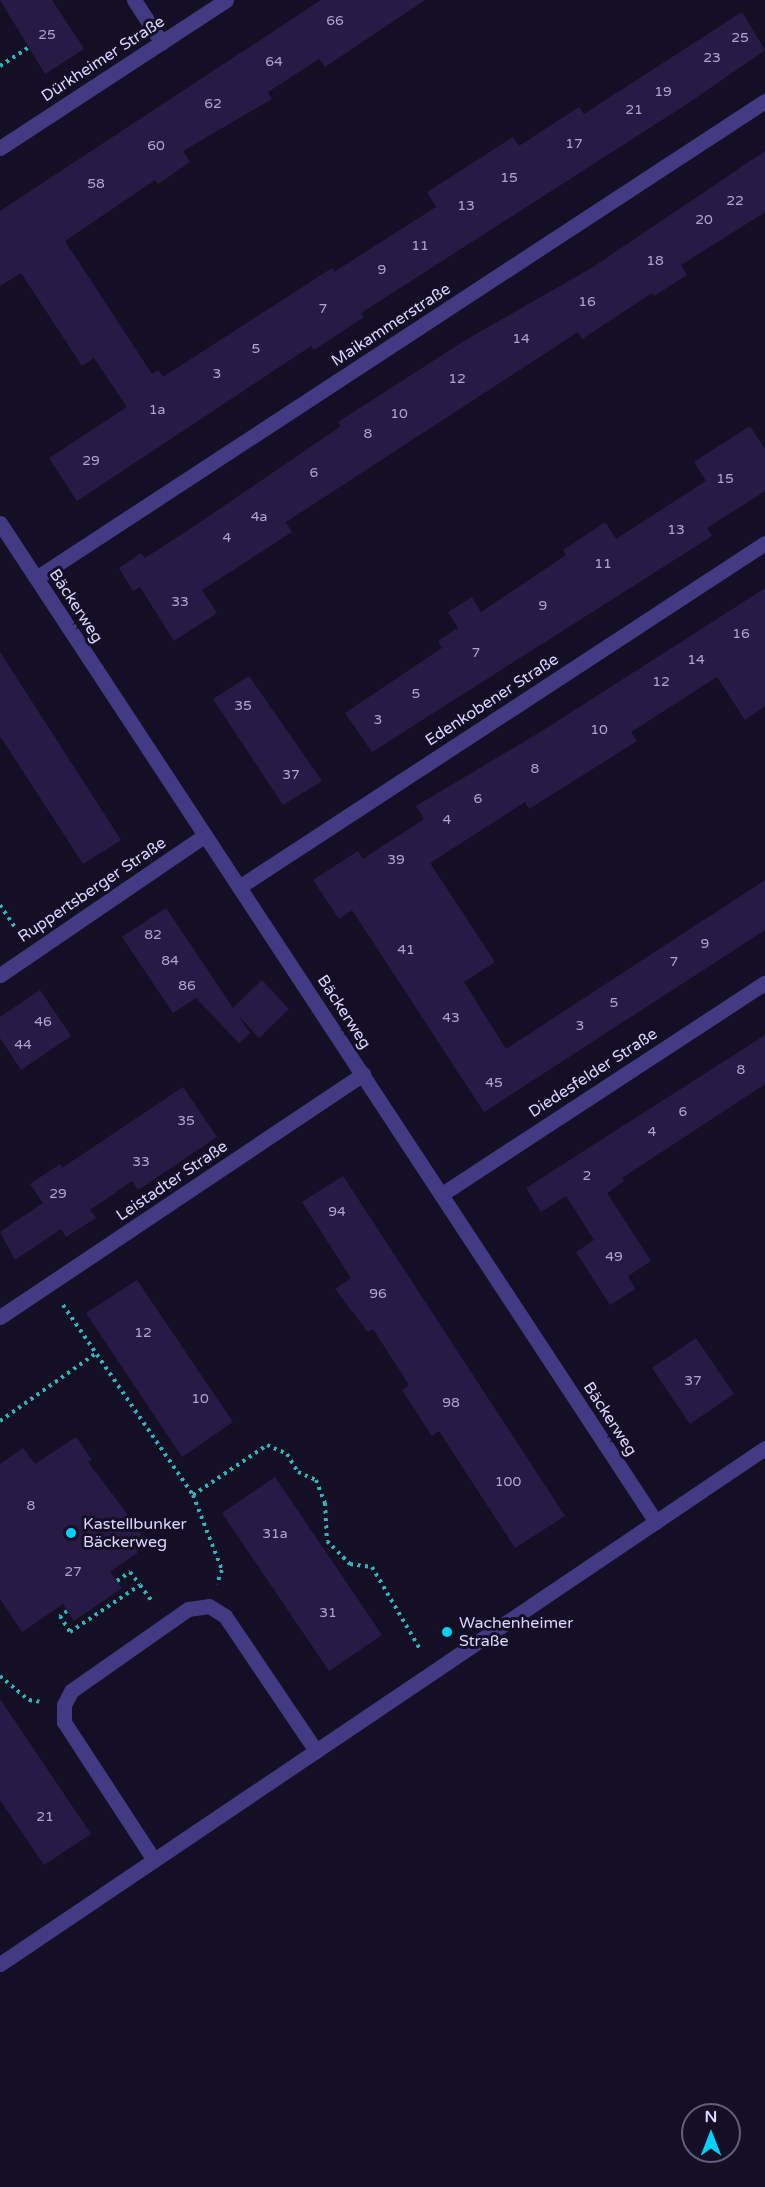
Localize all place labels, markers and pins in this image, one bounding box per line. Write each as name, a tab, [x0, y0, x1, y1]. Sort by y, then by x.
place label: Kastellbunker Bäckerweg	[83, 1514, 187, 1552]
marker: Kastellbunker Bäckerweg	[64, 1526, 78, 1540]
place label: Wachenheimer Straße	[459, 1613, 573, 1651]
marker: Wachenheimer Straße	[440, 1625, 454, 1639]

